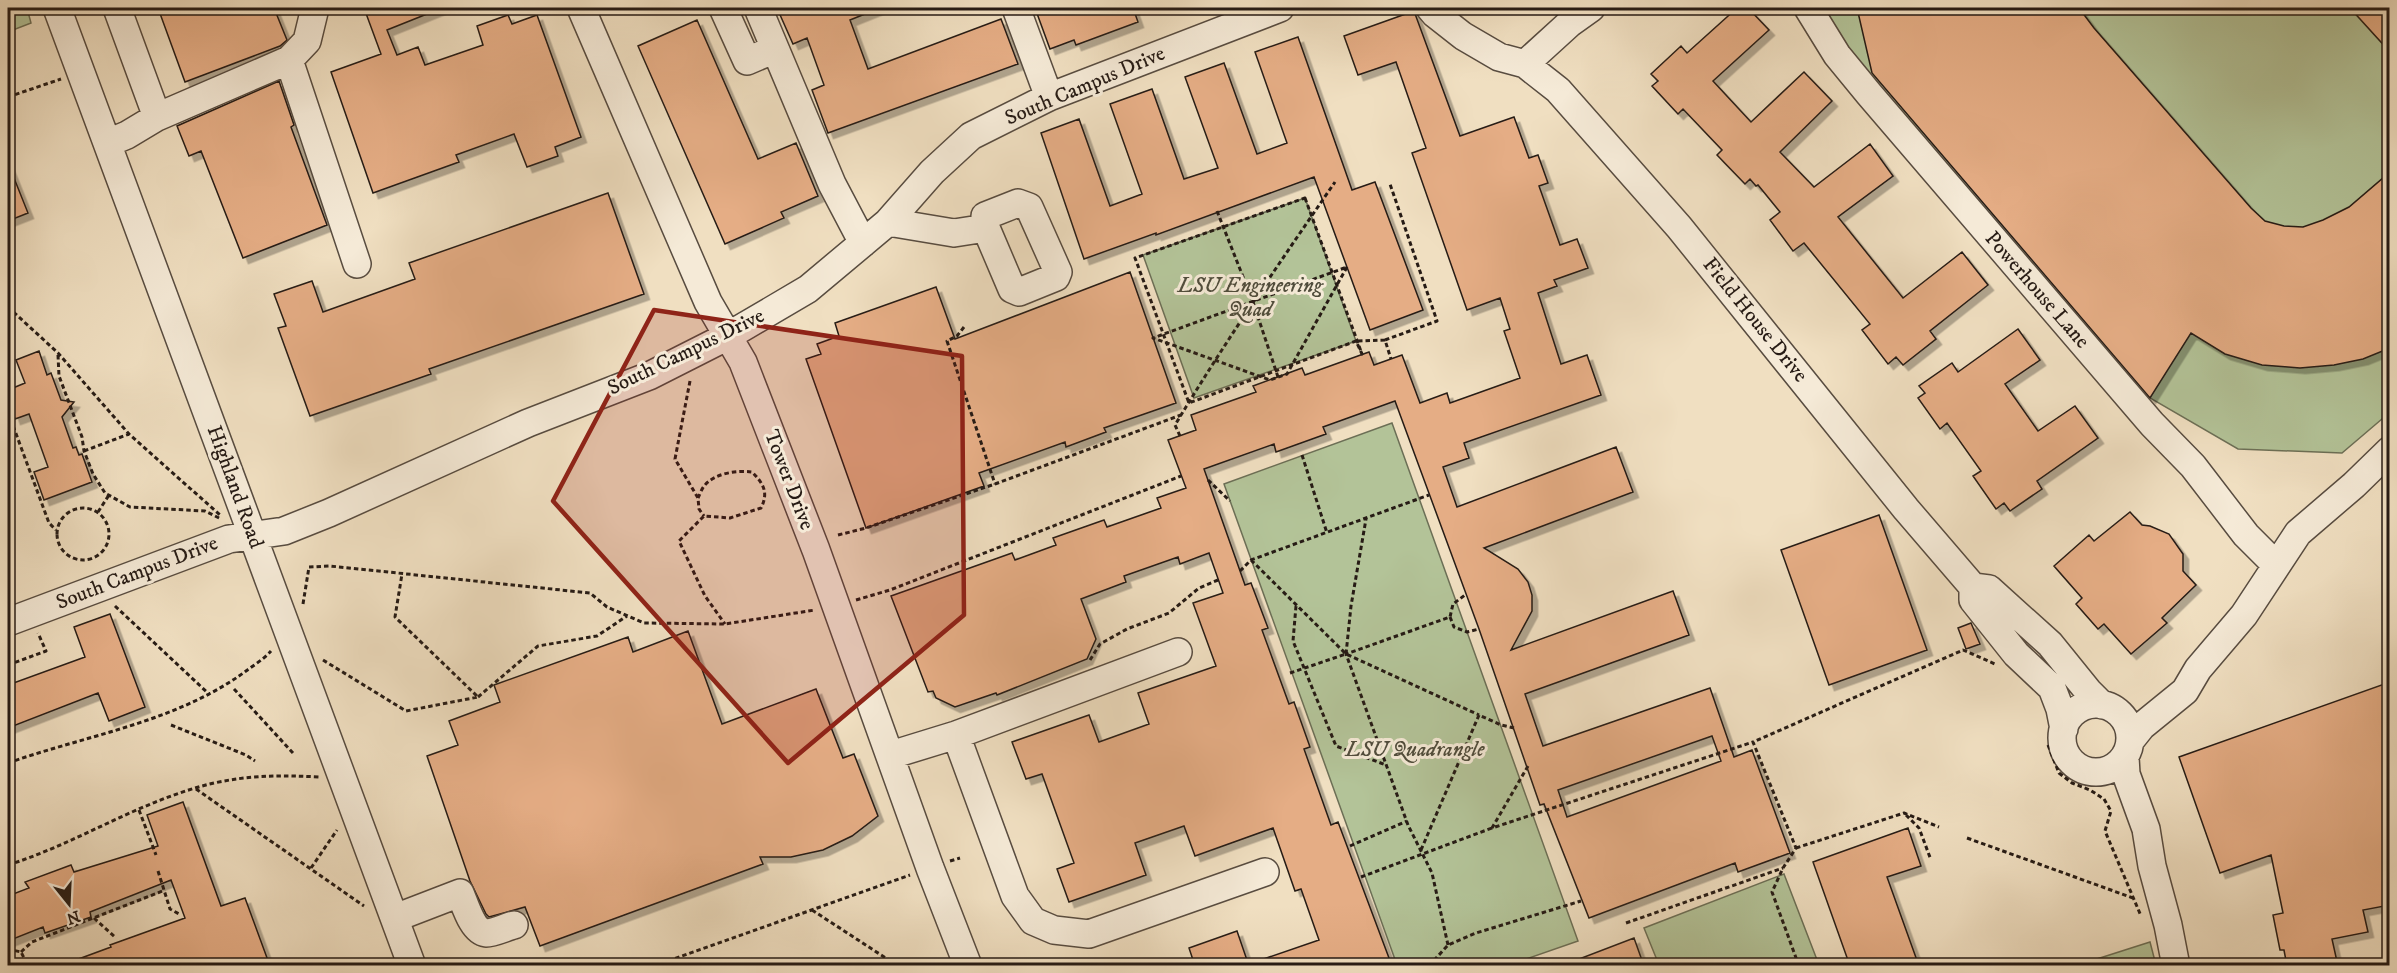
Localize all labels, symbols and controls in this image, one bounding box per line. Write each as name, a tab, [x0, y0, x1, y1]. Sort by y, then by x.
street label: South Campus Drive	[1001, 40, 1169, 131]
street label: Powerhouse Lane	[1979, 226, 2095, 354]
street label: Field House Drive	[1697, 252, 1813, 388]
park label: LSU Engineering Quad	[1177, 273, 1324, 323]
street label: South Campus Drive	[603, 303, 769, 401]
street label: Highland Road	[201, 422, 269, 552]
street label: Tower Drive	[758, 426, 820, 534]
street label: South Campus Drive	[52, 530, 222, 616]
park label: LSU Quadrangle	[1345, 737, 1485, 763]
north arrow	[39, 874, 99, 934]
text: N	[64, 906, 83, 929]

